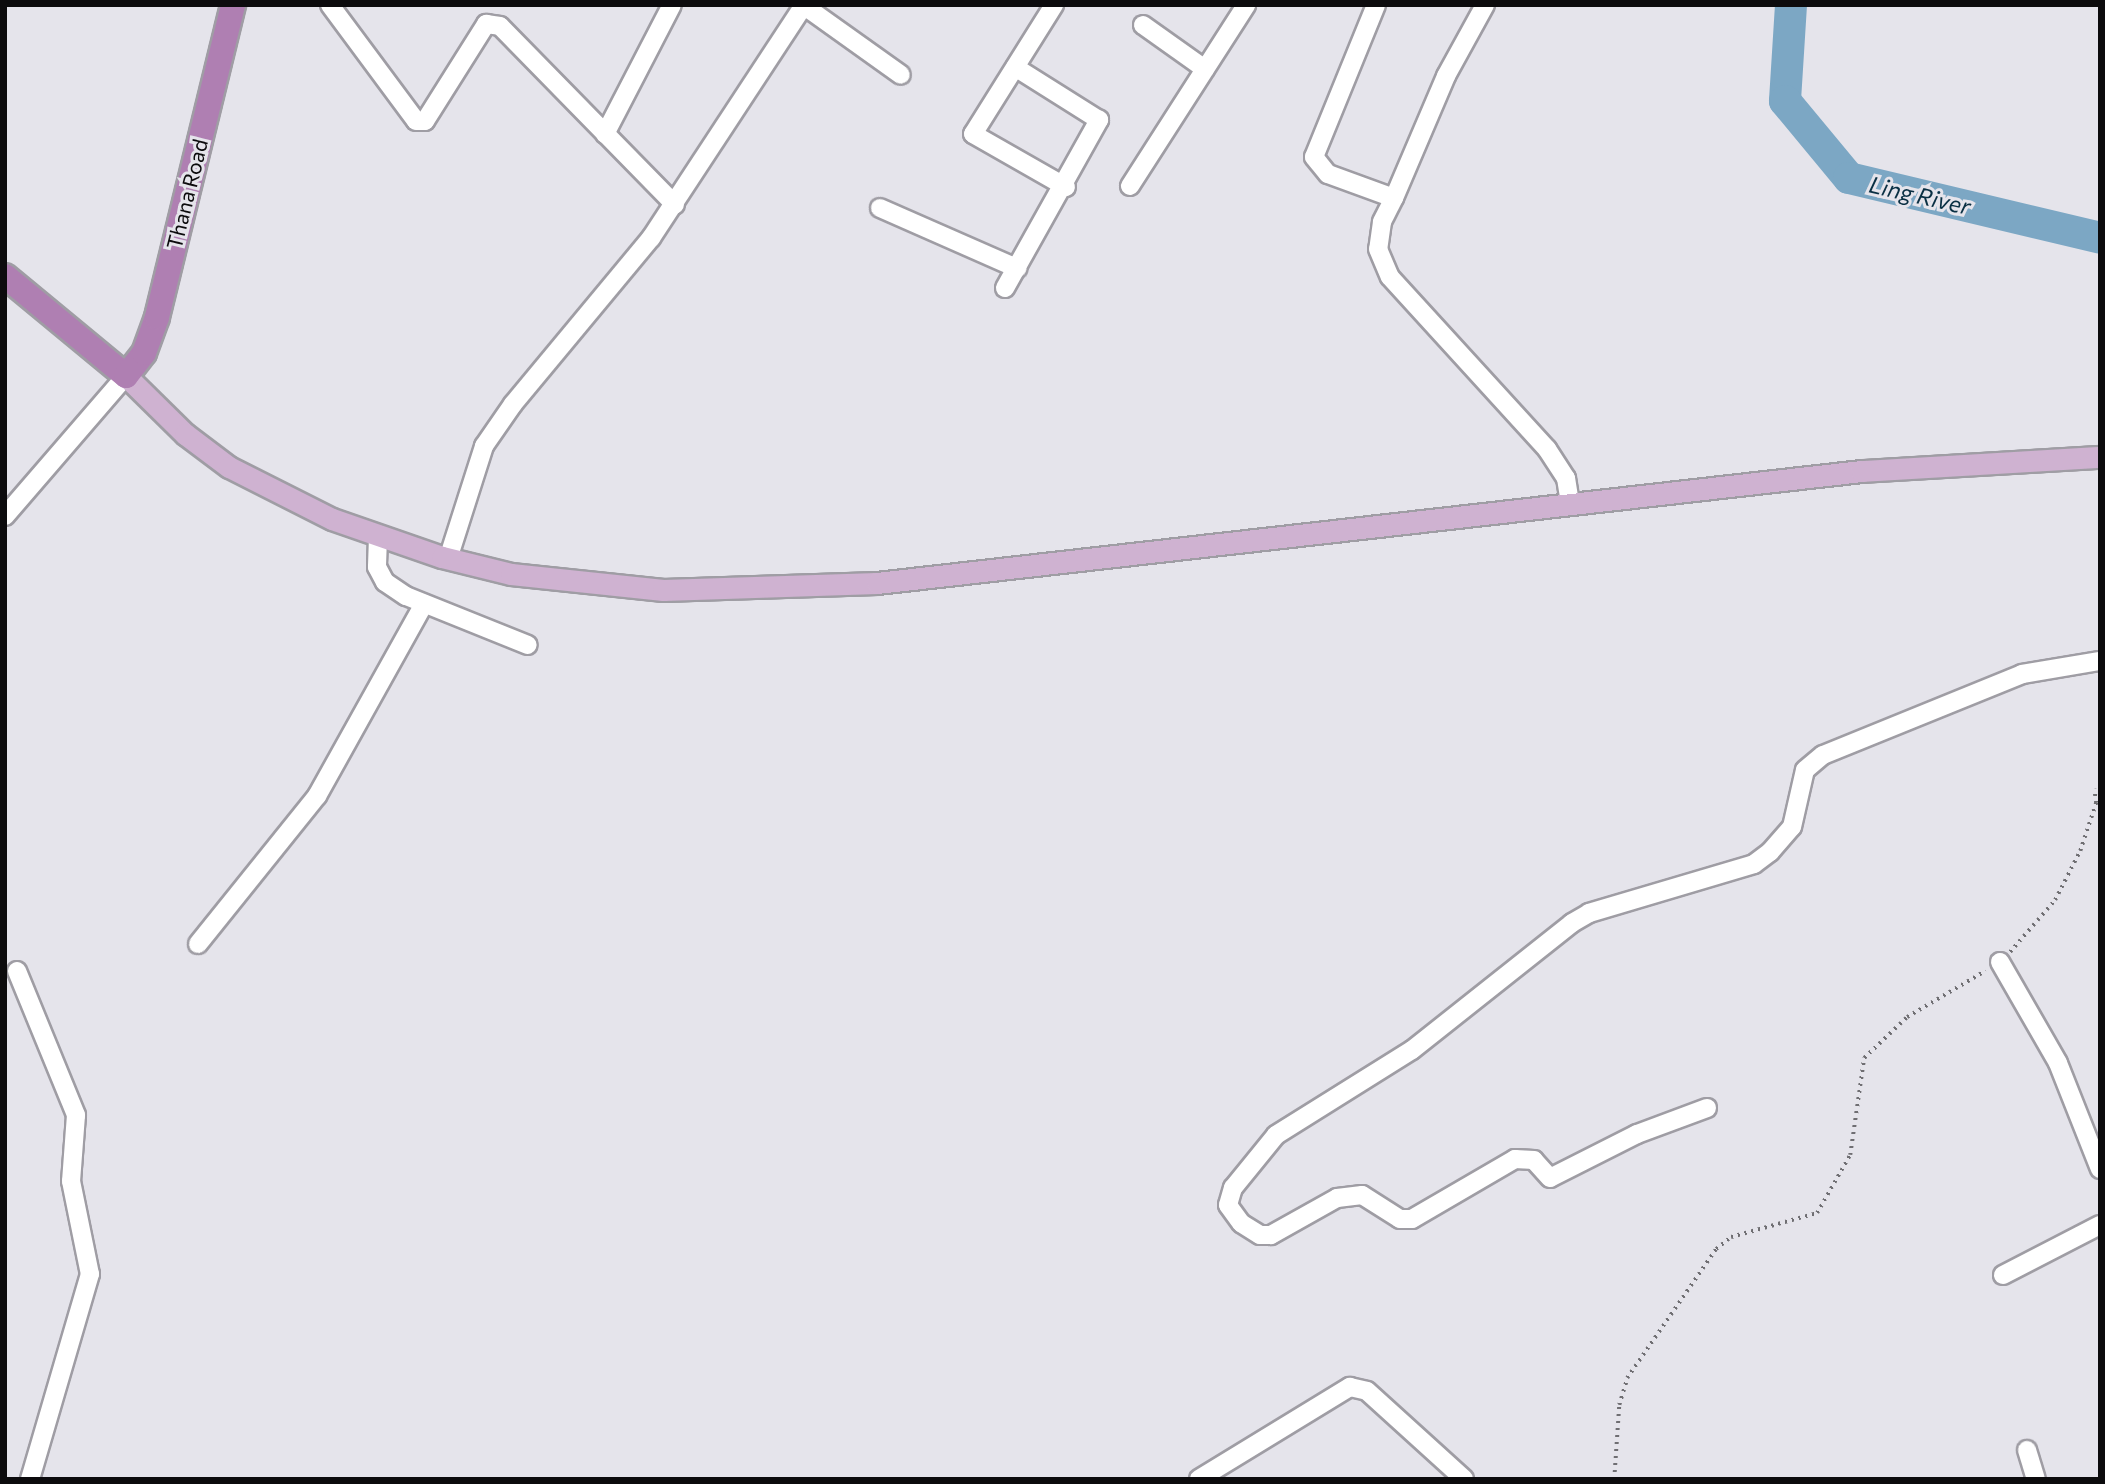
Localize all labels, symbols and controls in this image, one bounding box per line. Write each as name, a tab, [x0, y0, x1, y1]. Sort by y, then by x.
street label: Thana Road	[161, 136, 213, 252]
water label: Ling River	[1867, 170, 1973, 220]

